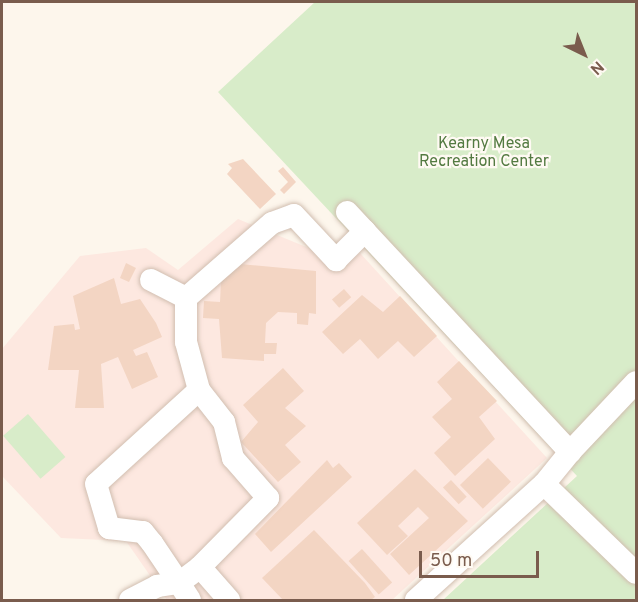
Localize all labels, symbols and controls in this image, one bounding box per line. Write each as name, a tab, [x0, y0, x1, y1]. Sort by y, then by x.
north arrow	[554, 24, 614, 84]
text: N	[585, 56, 607, 78]
park label: Kearny Mesa Recreation Center	[419, 134, 549, 172]
scale bar	[422, 539, 542, 577]
text: 50 m	[430, 550, 472, 573]

